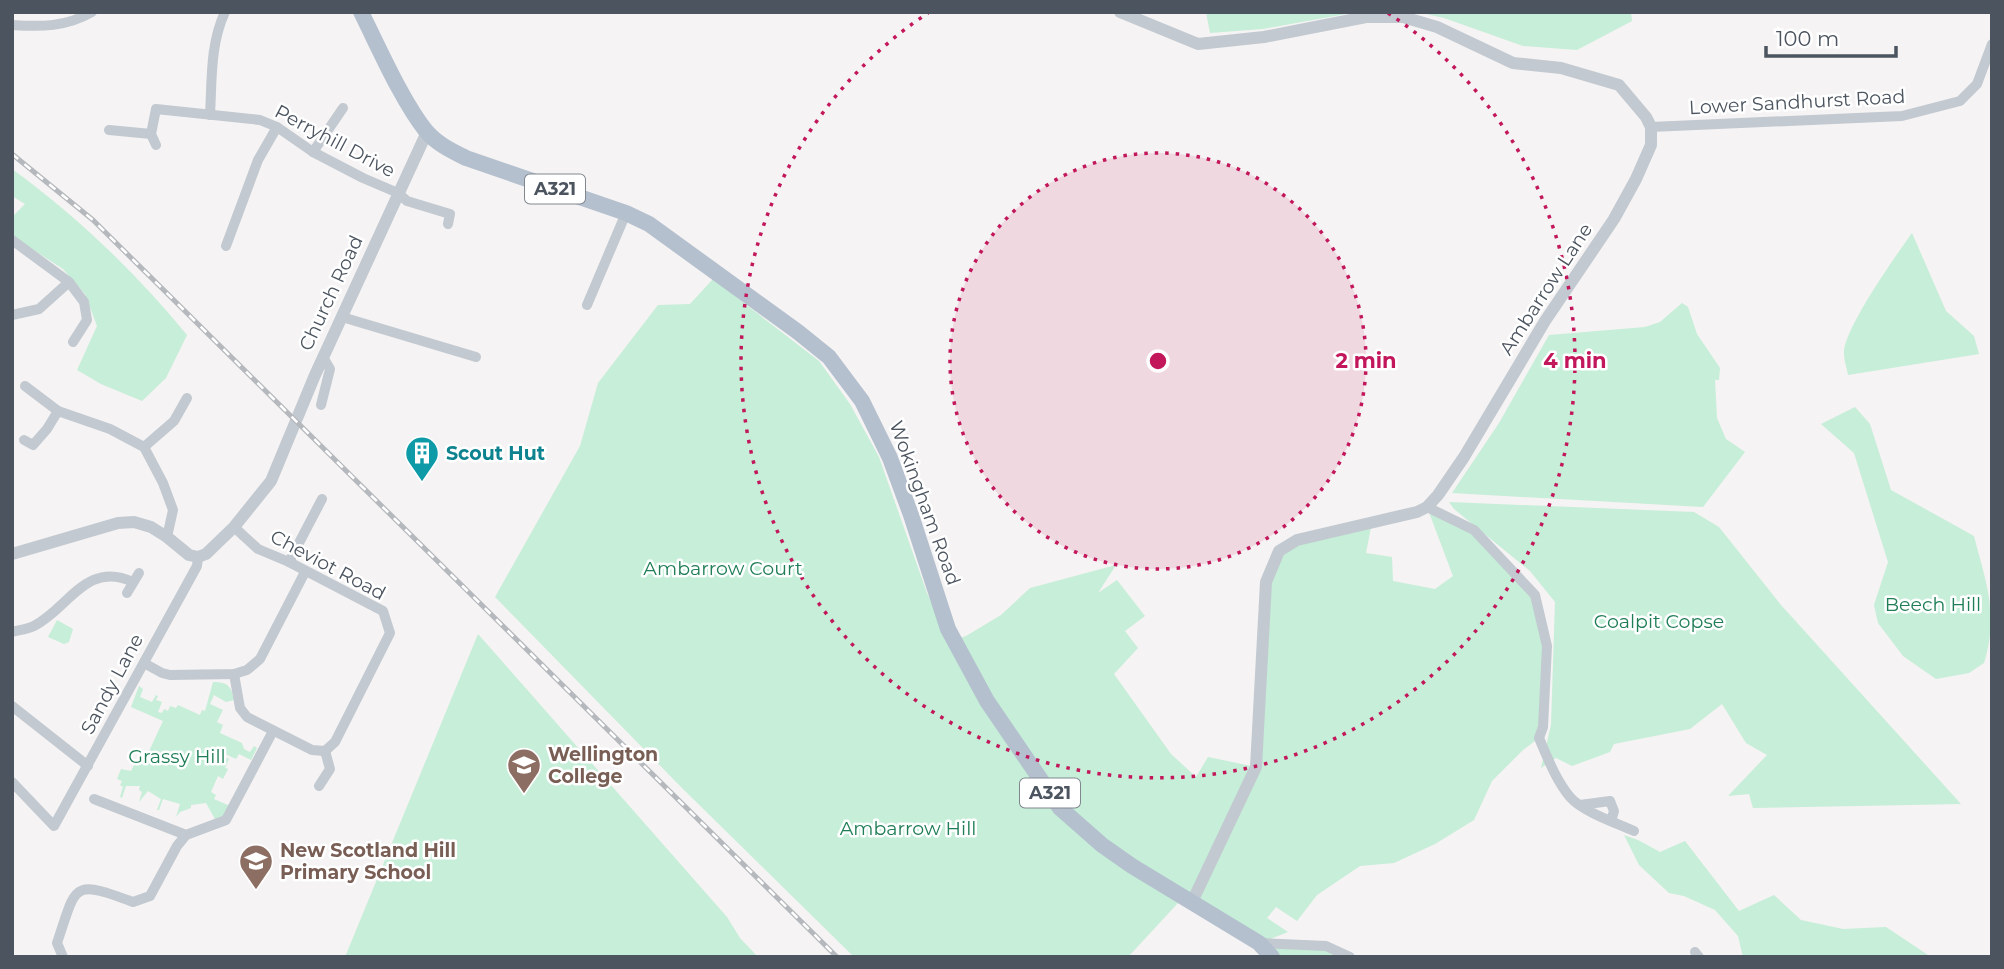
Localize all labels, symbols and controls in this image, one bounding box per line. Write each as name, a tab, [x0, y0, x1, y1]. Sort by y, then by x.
scale bar	[1766, 14, 1896, 58]
text: 100 m	[1776, 26, 1839, 51]
street label: Lower Sandhurst Road	[1688, 85, 1906, 119]
street label: Perryhill Drive	[271, 100, 399, 182]
road number: A321	[525, 174, 585, 204]
street label: Ambarrow Lane	[1495, 219, 1597, 359]
street label: Church Road	[294, 232, 368, 354]
text: 2 min	[1335, 348, 1397, 373]
text: 4 min	[1543, 348, 1607, 373]
centre of rings	[1146, 349, 1170, 373]
street label: Wokingham Road	[885, 418, 965, 588]
building icon: Scout Hut	[403, 434, 441, 483]
place label: Scout Hut	[446, 442, 545, 465]
street label: Cheviot Road	[266, 525, 390, 605]
park label: Ambarrow Court	[643, 557, 803, 580]
park label: Beech Hill	[1885, 593, 1981, 616]
park label: Coalpit Copse	[1594, 610, 1724, 633]
street label: Sandy Lane	[76, 630, 148, 738]
place label: Wellington College	[548, 743, 658, 788]
park label: Grassy Hill	[128, 745, 226, 768]
school or university icon: Wellington College	[505, 746, 543, 795]
road number: A321	[1020, 778, 1080, 808]
park label: Ambarrow Hill	[840, 817, 976, 840]
place label: New Scotland Hill Primary School	[280, 839, 456, 884]
school or university icon: New Scotland Hill Primary School	[237, 842, 275, 891]

